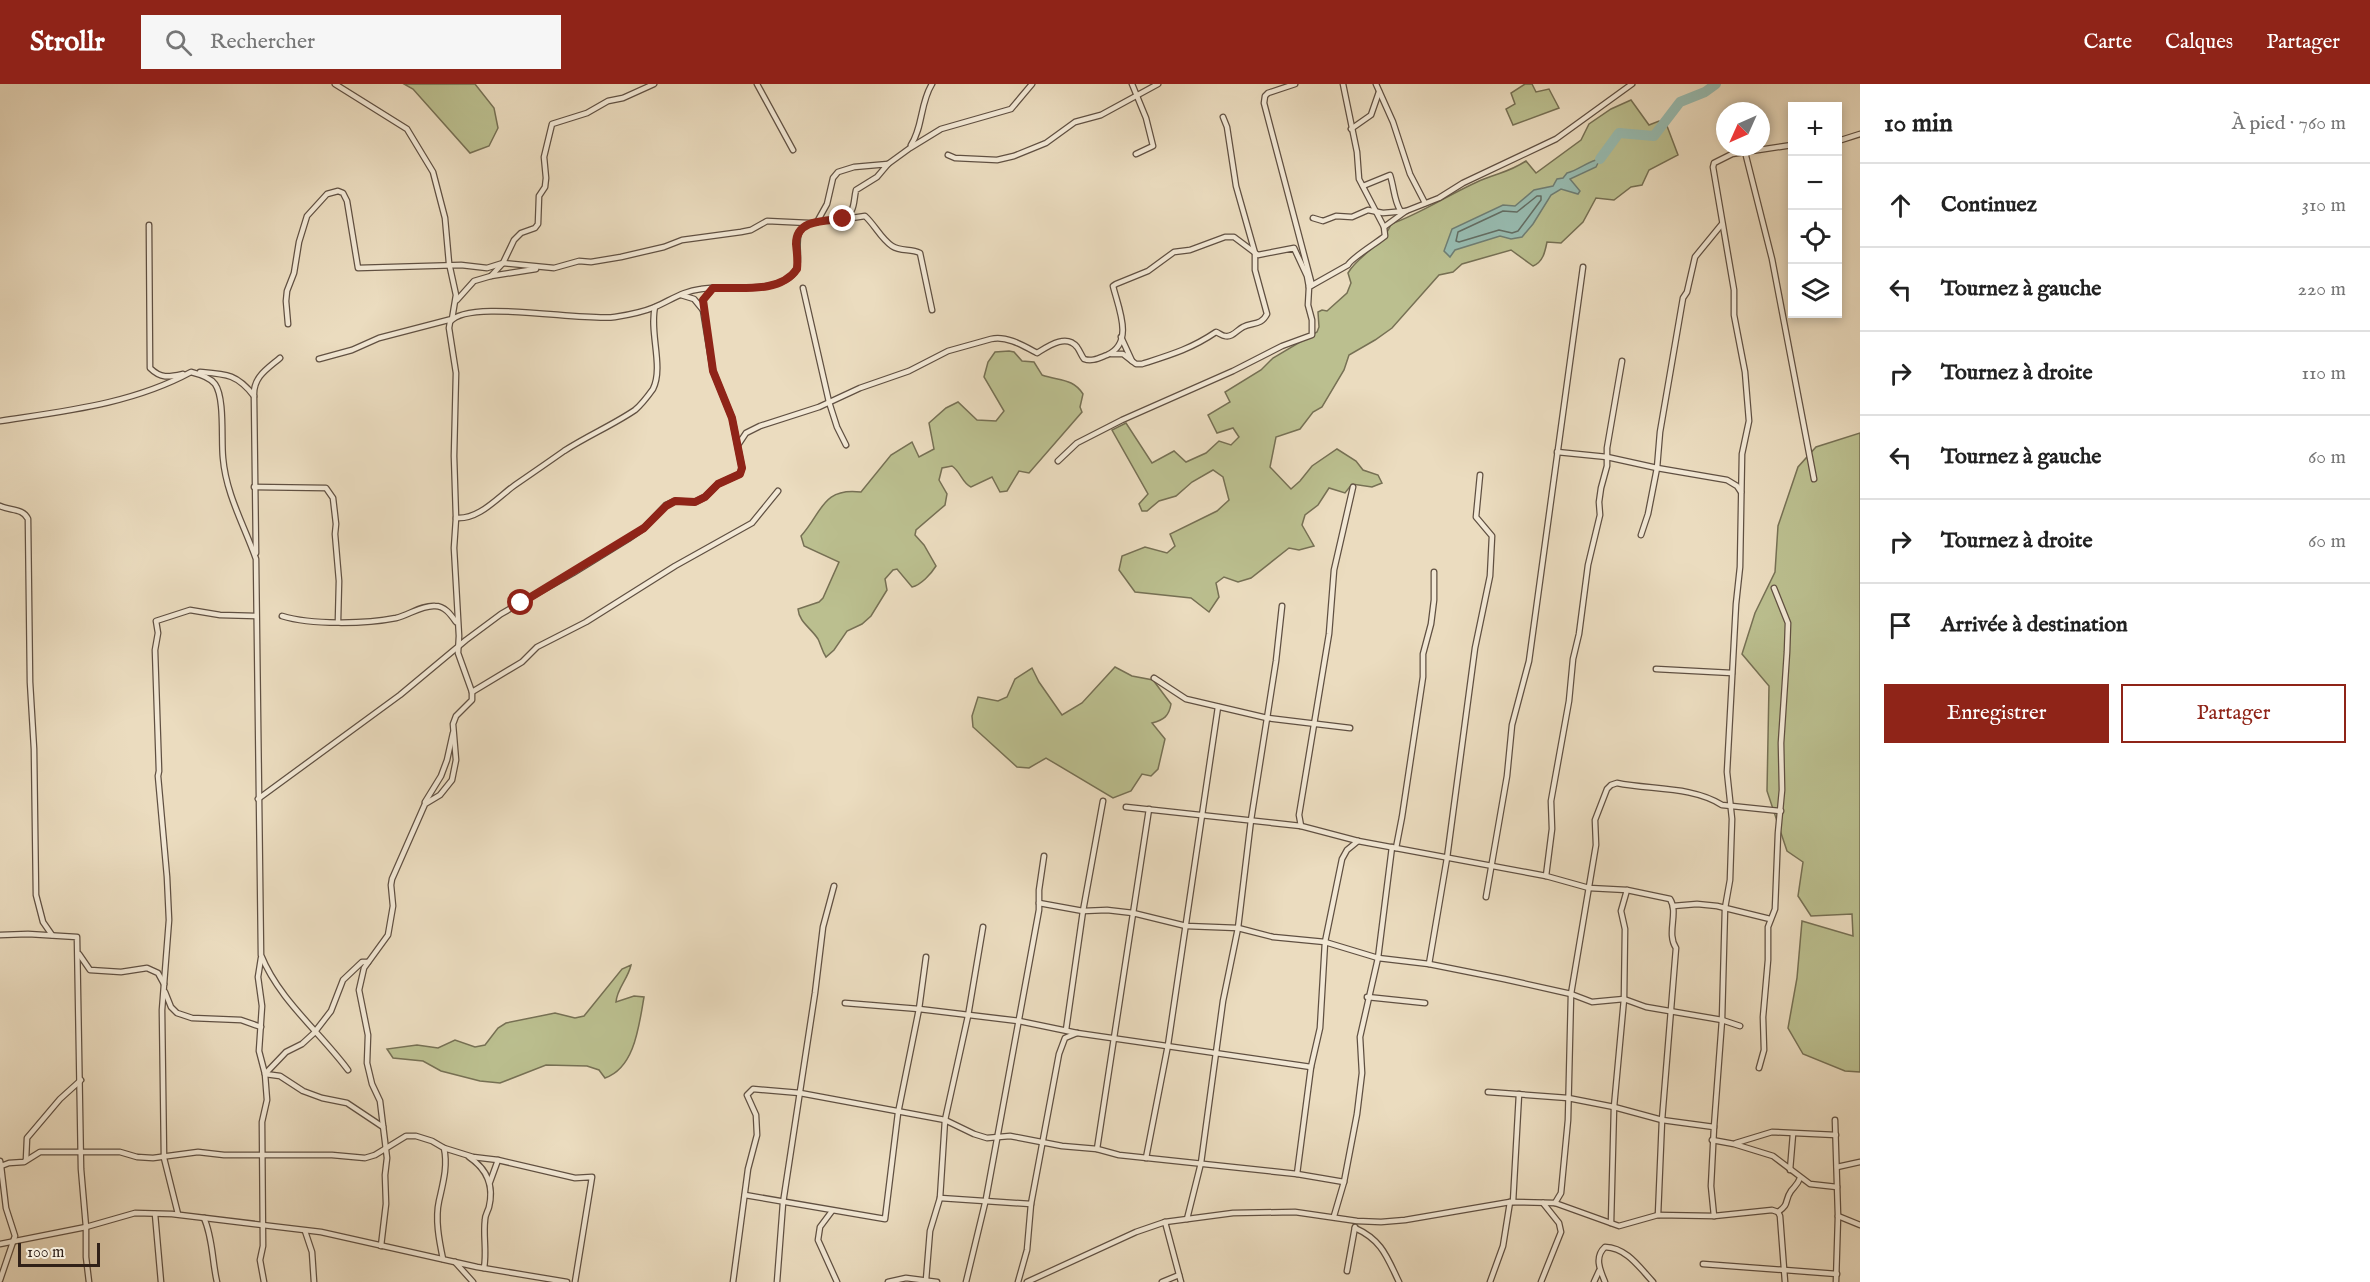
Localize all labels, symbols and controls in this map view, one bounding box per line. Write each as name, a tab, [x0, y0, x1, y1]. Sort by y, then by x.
search box	[141, 15, 561, 69]
text: Strollr	[30, 25, 105, 60]
icon: search	[162, 26, 195, 59]
text: Rechercher	[210, 28, 315, 56]
text: Carte	[2083, 29, 2132, 56]
text: Calques	[2165, 29, 2233, 56]
text: Partager	[2266, 29, 2340, 56]
north arrow	[1716, 102, 1770, 156]
map controls	[1788, 102, 1842, 318]
button: +	[1788, 102, 1842, 156]
text: 10 min	[1884, 107, 1953, 140]
text: À pied · 760 m	[2232, 111, 2346, 136]
button: −	[1788, 156, 1842, 210]
icon: ahead	[1884, 189, 1917, 222]
text: Continuez	[1941, 191, 2037, 219]
text: 310 m	[2302, 193, 2346, 218]
route end	[829, 205, 855, 231]
button: locate	[1788, 210, 1842, 264]
button: layers	[1788, 264, 1842, 318]
icon: left	[1884, 273, 1917, 306]
text: Tournez à gauche	[1941, 275, 2101, 303]
text: 220 m	[2298, 277, 2346, 302]
icon: right	[1884, 357, 1917, 390]
text: Tournez à droite	[1941, 359, 2092, 387]
text: 110 m	[2302, 361, 2346, 386]
icon: left	[1884, 441, 1917, 474]
text: Tournez à gauche	[1941, 443, 2101, 471]
text: 60 m	[2308, 445, 2346, 470]
icon: right	[1884, 525, 1917, 558]
text: Tournez à droite	[1941, 527, 2092, 555]
text: 60 m	[2308, 529, 2346, 554]
route start	[507, 589, 533, 615]
icon: arrive	[1884, 609, 1917, 642]
text: Arrivée à destination	[1941, 611, 2128, 639]
button: Enregistrer	[1884, 684, 2109, 743]
button: Partager	[2121, 684, 2346, 743]
scale bar	[18, 1240, 100, 1268]
text: 100 m	[27, 1243, 64, 1263]

